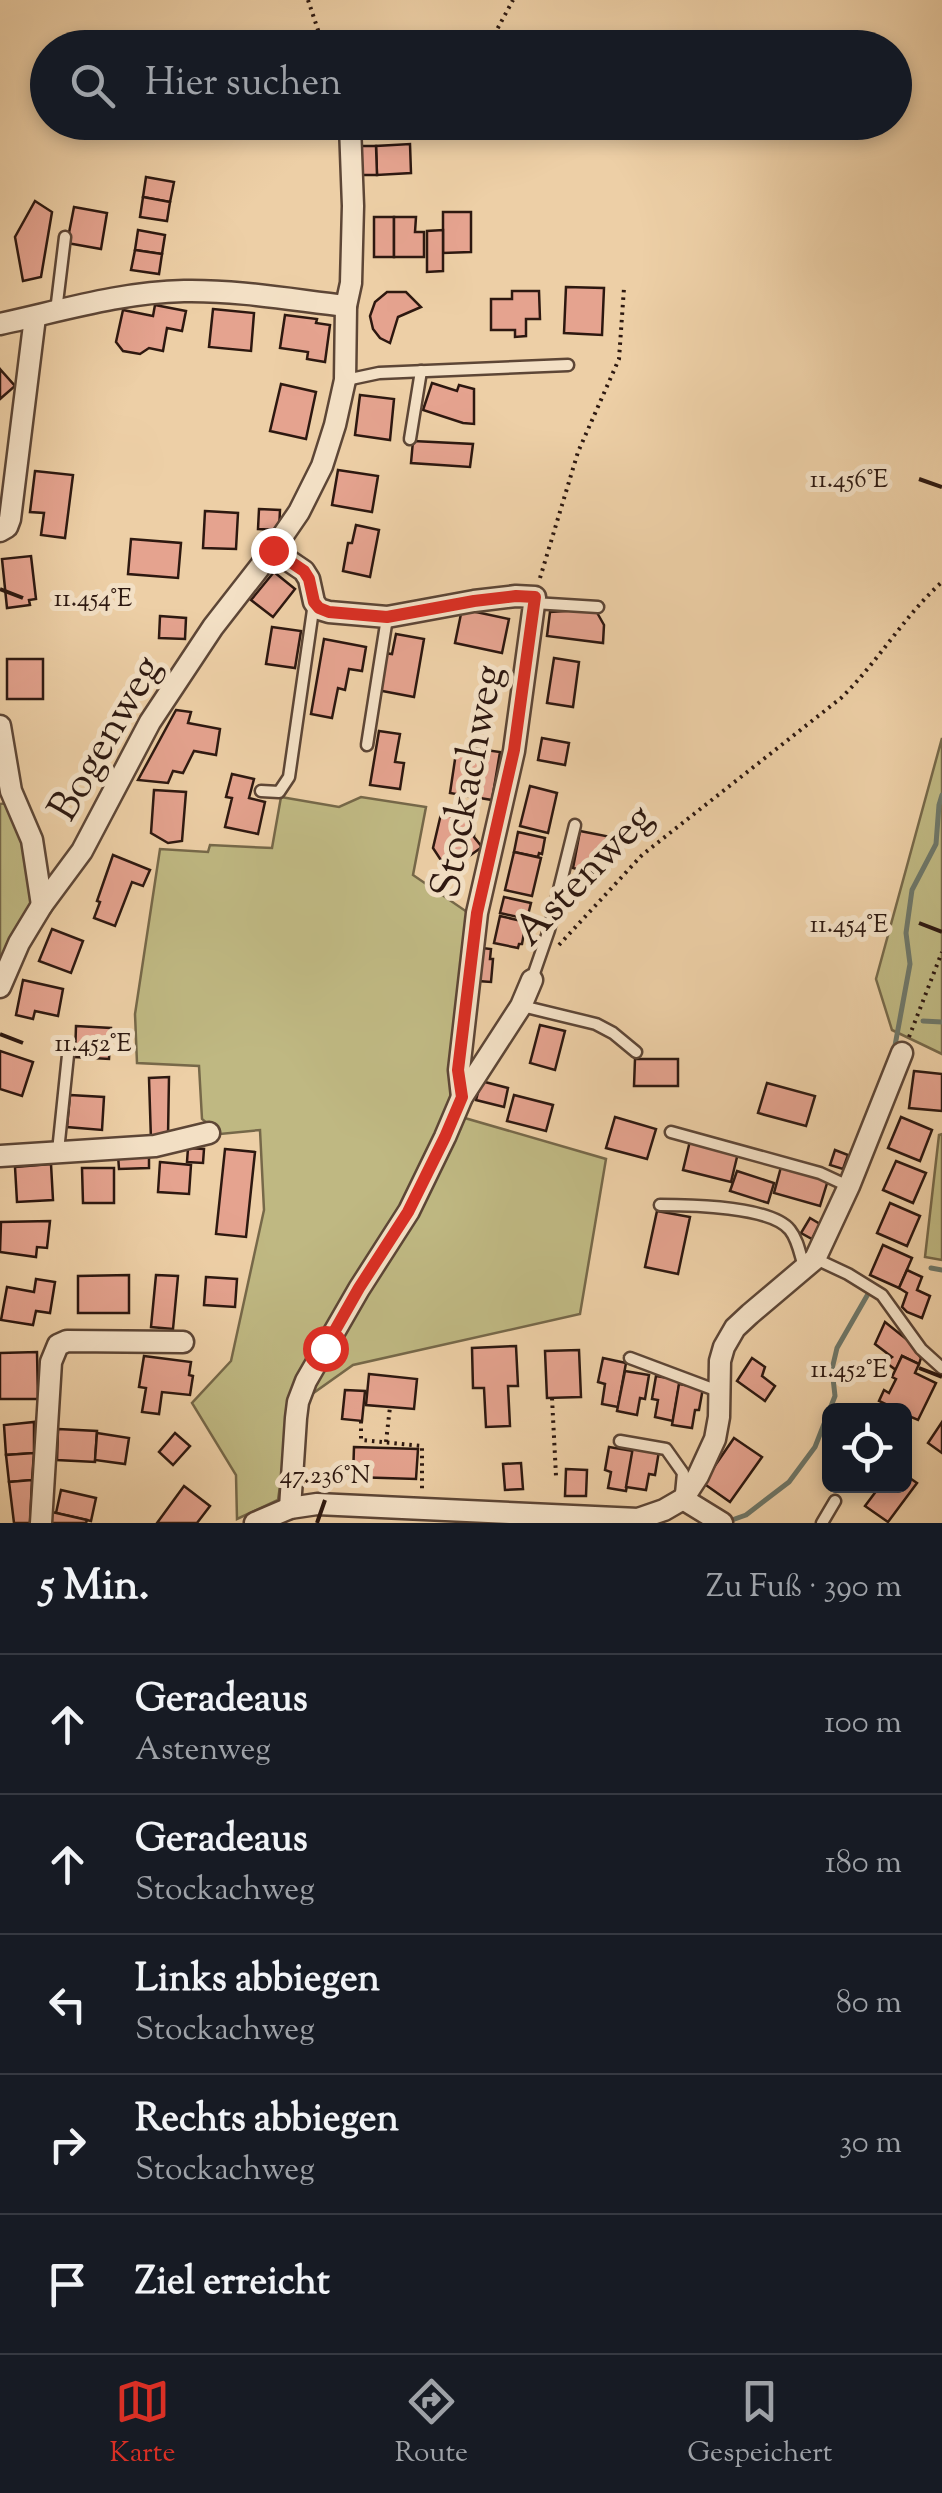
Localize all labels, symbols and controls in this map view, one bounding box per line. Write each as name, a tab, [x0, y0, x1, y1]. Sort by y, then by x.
search box	[30, 30, 912, 140]
icon: search	[65, 58, 120, 113]
text: Hier suchen	[145, 58, 342, 112]
text: 11.456°E	[810, 463, 888, 499]
route end	[251, 528, 297, 574]
text: 11.454°E	[54, 582, 132, 618]
street label: Bogenweg	[36, 645, 179, 834]
street label: Stockachweg	[418, 660, 522, 904]
street label: Astenweg	[502, 791, 669, 961]
text: 11.454°E	[810, 908, 888, 944]
text: 11.452°E	[54, 1027, 132, 1063]
route start	[303, 1326, 349, 1372]
text: 11.452°E	[810, 1353, 888, 1389]
map controls	[822, 1403, 912, 1493]
button: locate	[822, 1403, 912, 1493]
text: 47.236°N	[280, 1459, 370, 1495]
text: 5 Min.	[40, 1558, 149, 1618]
text: Zu Fuß · 390 m	[706, 1565, 902, 1611]
text: Geradeaus	[135, 1674, 308, 1728]
icon: ahead	[40, 1697, 95, 1752]
text: 100 m	[824, 1701, 902, 1747]
text: Astenweg	[135, 1728, 271, 1774]
text: Geradeaus	[135, 1814, 308, 1868]
icon: ahead	[40, 1837, 95, 1892]
text: 180 m	[825, 1841, 902, 1887]
text: Stockachweg	[135, 1868, 315, 1914]
text: Links abbiegen	[135, 1954, 380, 2008]
icon: left	[40, 1977, 95, 2032]
text: 80 m	[836, 1981, 902, 2027]
text: Stockachweg	[135, 2008, 315, 2054]
text: Rechts abbiegen	[135, 2094, 399, 2148]
icon: right	[40, 2117, 95, 2172]
text: 30 m	[839, 2121, 902, 2167]
text: Stockachweg	[135, 2148, 315, 2194]
icon: arrive	[40, 2257, 95, 2312]
text: Ziel erreicht	[135, 2257, 330, 2311]
tab: Karte	[110, 2374, 176, 2474]
tab: Route	[395, 2374, 468, 2474]
tab: Gespeichert	[687, 2374, 832, 2474]

